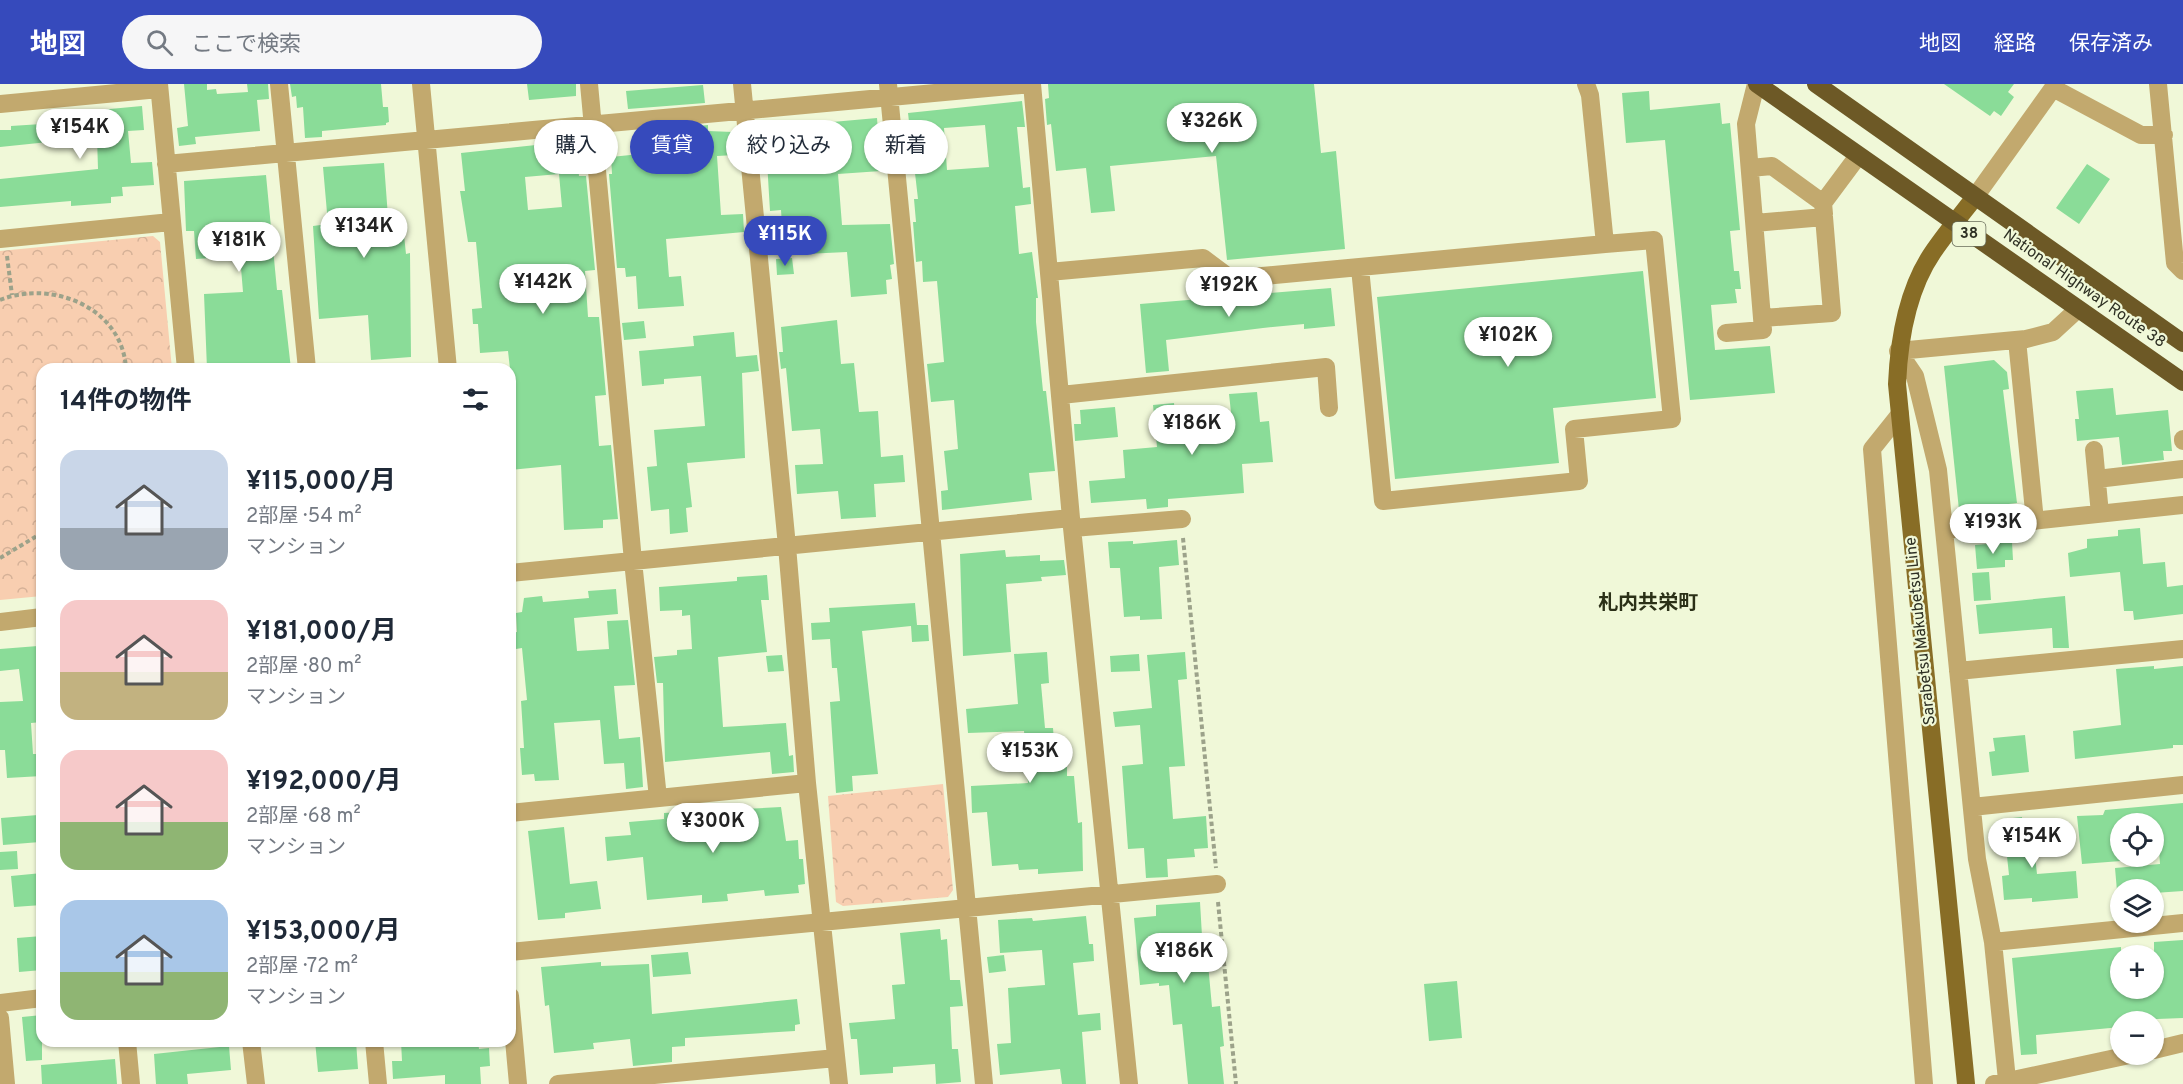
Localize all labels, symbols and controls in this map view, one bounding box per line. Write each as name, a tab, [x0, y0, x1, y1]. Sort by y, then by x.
search box	[122, 15, 542, 69]
icon: search	[143, 26, 176, 59]
text: 地図	[30, 28, 86, 64]
text: 地図	[1919, 31, 1961, 58]
text: 経路	[1994, 31, 2036, 58]
text: 保存済み	[2069, 31, 2153, 58]
text: ここで検索	[191, 32, 301, 59]
pin: ¥326K	[1170, 103, 1254, 154]
pin: ¥154K	[38, 109, 122, 160]
text: ¥326K	[1181, 109, 1243, 135]
text: ¥154K	[50, 115, 110, 141]
chip: 購入	[534, 120, 618, 174]
chip: 賃貸	[630, 120, 714, 174]
chip: 絞り込み	[726, 120, 852, 174]
chip: 新着	[864, 120, 948, 174]
pin: ¥134K	[322, 208, 406, 259]
text: ¥134K	[334, 214, 394, 240]
pin: ¥115K	[743, 216, 827, 267]
pin: ¥181K	[197, 222, 281, 273]
text: ¥115K	[758, 222, 812, 248]
road number: 38	[1952, 222, 1986, 246]
street label: National Highway Route 38	[1999, 225, 2169, 353]
text: ¥181K	[212, 228, 266, 254]
pin: ¥142K	[501, 264, 585, 315]
pin: ¥192K	[1187, 267, 1271, 318]
text: ¥142K	[513, 270, 573, 296]
text: ¥192K	[1200, 273, 1258, 299]
pin: ¥102K	[1466, 317, 1550, 368]
text: ¥102K	[1478, 323, 1538, 349]
icon: filters	[459, 383, 492, 416]
text: 14件の物件	[60, 386, 191, 419]
pin: ¥186K	[1150, 405, 1234, 456]
text: ¥186K	[1162, 411, 1222, 437]
text: ¥115,000/月	[246, 466, 396, 499]
icon: home	[108, 474, 180, 546]
text: 2部屋 · 54 m²	[246, 504, 362, 530]
pin: ¥193K	[1951, 504, 2035, 555]
text: ¥193K	[1964, 510, 2022, 536]
text: マンション	[246, 535, 346, 561]
street label: Sarabetsu Makubetsu Line	[1901, 536, 1941, 726]
district label: 札内共栄町	[1598, 591, 1698, 617]
text: ¥181,000/月	[246, 616, 397, 649]
icon: home	[108, 624, 180, 696]
text: 2部屋 · 80 m²	[246, 654, 361, 680]
text: マンション	[246, 685, 346, 711]
pin: ¥153K	[988, 733, 1072, 784]
text: ¥153K	[1001, 739, 1059, 765]
text: ¥192,000/月	[246, 766, 402, 799]
icon: home	[108, 774, 180, 846]
pin: ¥300K	[671, 803, 755, 854]
text: 2部屋 · 68 m²	[246, 804, 361, 830]
text: ¥300K	[681, 809, 745, 835]
map controls	[2110, 813, 2164, 1065]
button: locate	[2110, 813, 2164, 867]
pin: ¥154K	[1990, 818, 2074, 869]
text: ¥154K	[2002, 824, 2062, 850]
text: マンション	[246, 835, 346, 861]
button: layers	[2110, 879, 2164, 933]
text: ¥153,000/月	[246, 916, 401, 949]
icon: home	[108, 924, 180, 996]
pin: ¥186K	[1142, 933, 1226, 984]
text: ¥186K	[1154, 939, 1214, 965]
button: +	[2110, 945, 2164, 999]
text: 2部屋 · 72 m²	[246, 954, 358, 980]
text: マンション	[246, 985, 346, 1011]
button: −	[2110, 1011, 2164, 1065]

